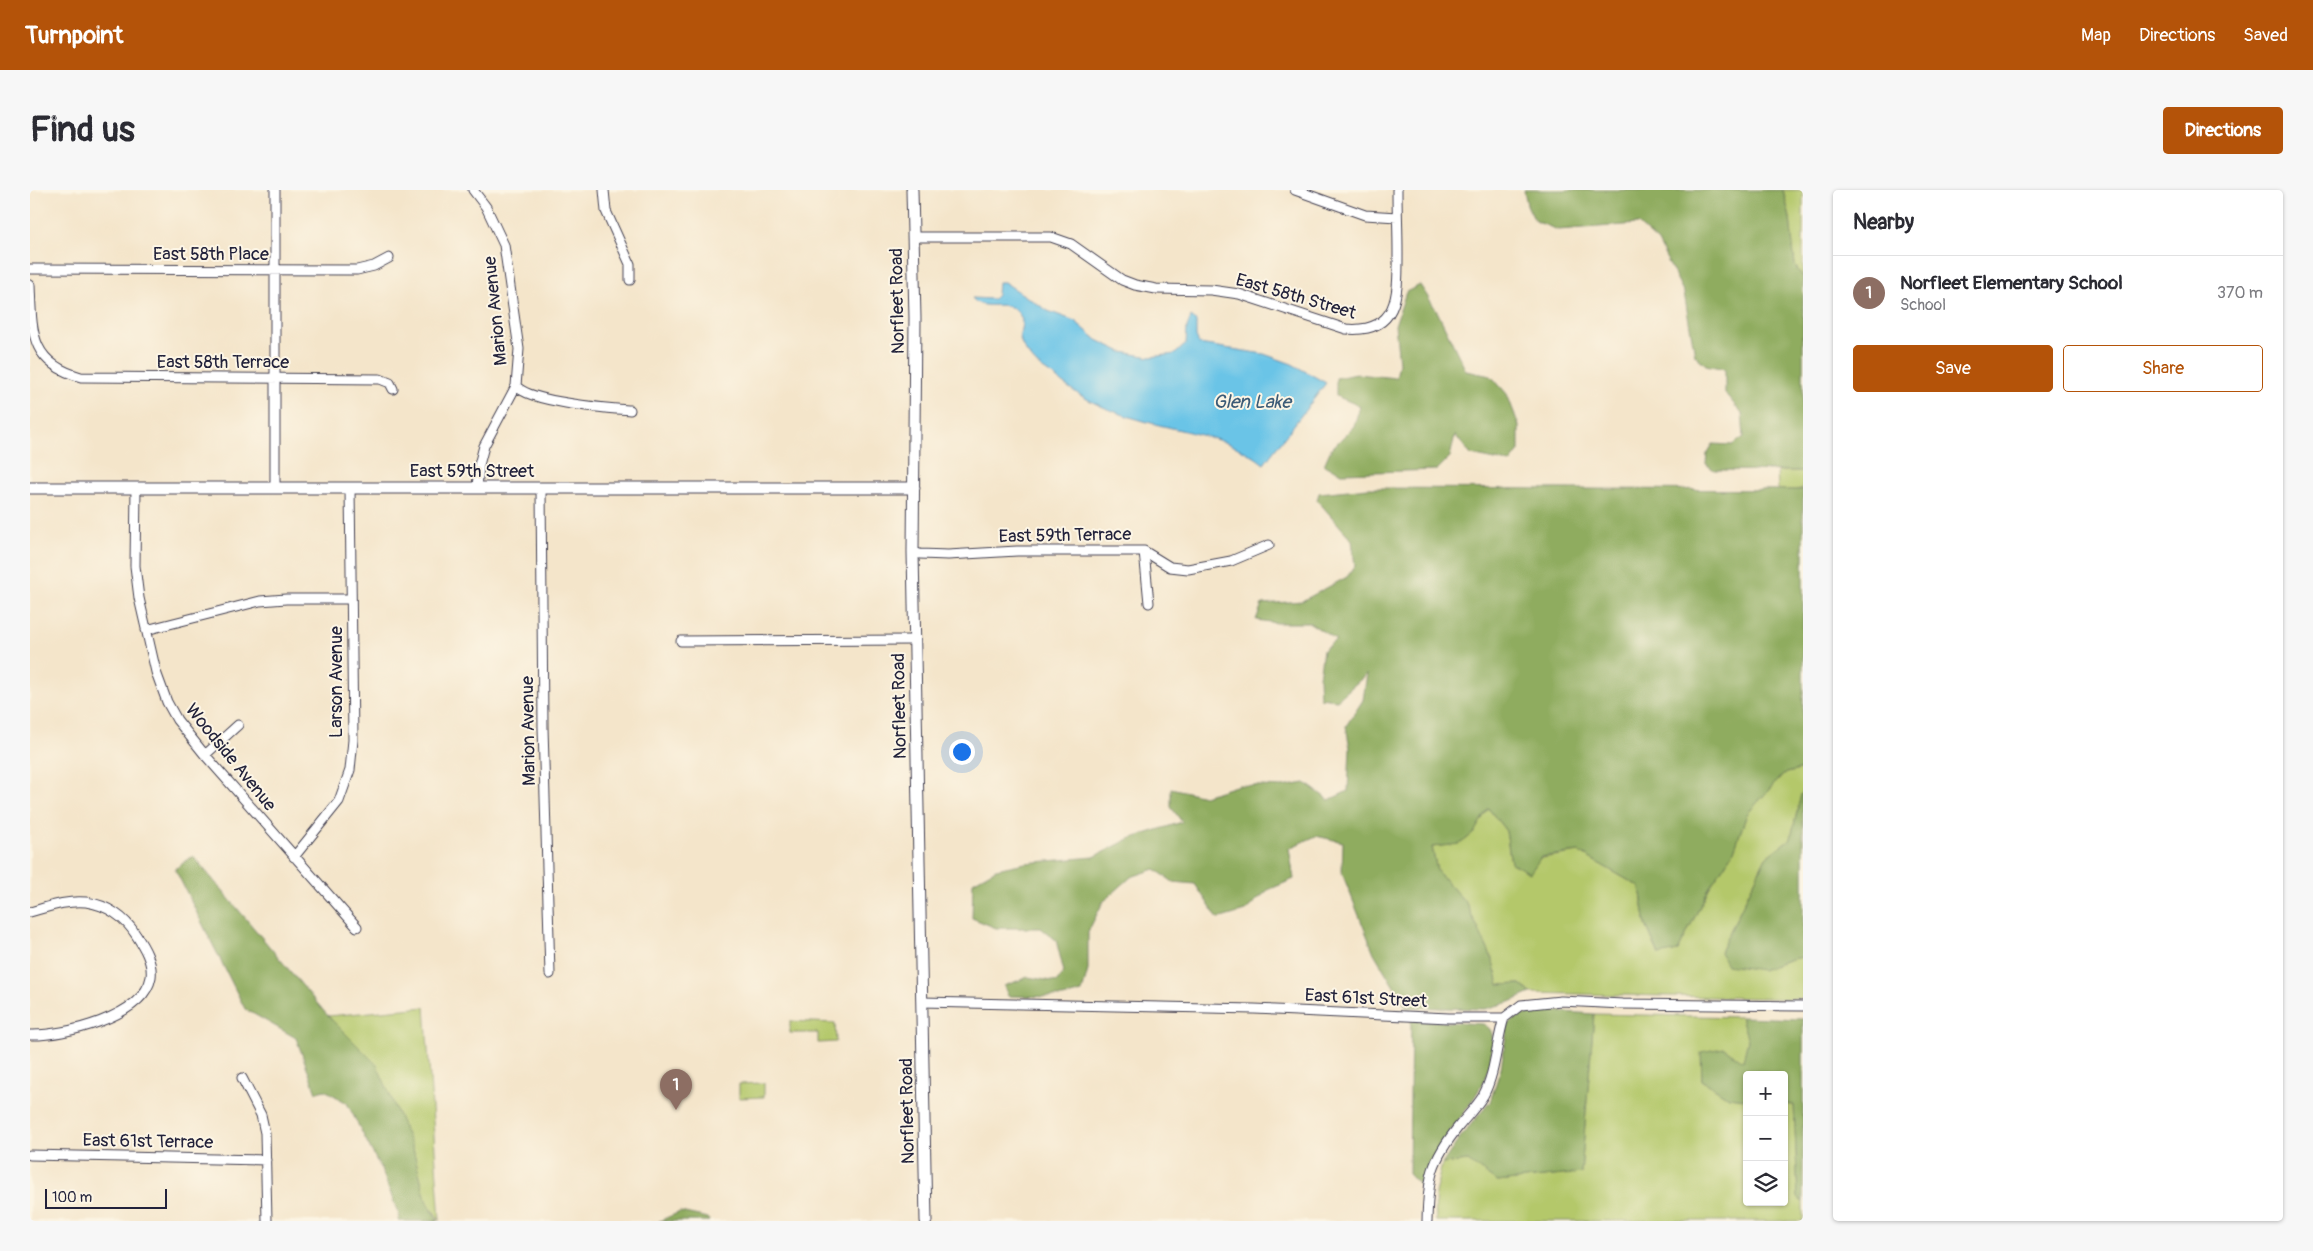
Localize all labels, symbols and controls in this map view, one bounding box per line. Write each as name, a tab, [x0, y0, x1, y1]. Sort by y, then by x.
text: Turnpoint	[25, 21, 123, 50]
text: Map	[2081, 24, 2111, 47]
text: Directions	[2139, 24, 2215, 47]
text: Saved	[2243, 24, 2288, 47]
button: Directions	[2163, 107, 2283, 154]
text: Find us	[30, 108, 135, 152]
text: Nearby	[1853, 209, 1914, 236]
street label: East 58th Place	[153, 243, 269, 266]
street label: Norfleet Road	[885, 248, 910, 354]
street label: Marion Avenue	[478, 255, 513, 367]
street label: East 58th Street	[1233, 268, 1359, 325]
text: Norfleet Elementary School	[1900, 271, 2123, 295]
text: 1	[1866, 283, 1872, 303]
text: 370 m	[2217, 283, 2263, 303]
text: School	[1900, 295, 1946, 315]
button: Save	[1853, 345, 2053, 392]
button: Share	[2063, 345, 2263, 392]
street label: East 58th Terrace	[157, 351, 289, 374]
water label: Glen Lake	[1213, 390, 1292, 414]
street label: East 59th Street	[410, 460, 535, 483]
street label: East 59th Terrace	[999, 523, 1132, 548]
street label: Larson Avenue	[325, 626, 348, 738]
street label: Norfleet Road	[887, 653, 912, 759]
street label: Marion Avenue	[516, 676, 541, 786]
street label: Woodside Avenue	[180, 699, 281, 816]
your location	[949, 739, 975, 765]
street label: East 61st Street	[1304, 984, 1428, 1013]
street label: Norfleet Road	[895, 1058, 920, 1164]
pin: 1	[660, 1069, 692, 1110]
map controls	[1743, 1071, 1788, 1206]
button: +	[1743, 1071, 1788, 1116]
button: −	[1743, 1116, 1788, 1161]
street label: East 61st Terrace	[82, 1129, 214, 1154]
button: layers	[1743, 1161, 1788, 1206]
scale bar	[45, 1186, 168, 1209]
text: 100 m	[52, 1189, 92, 1206]

